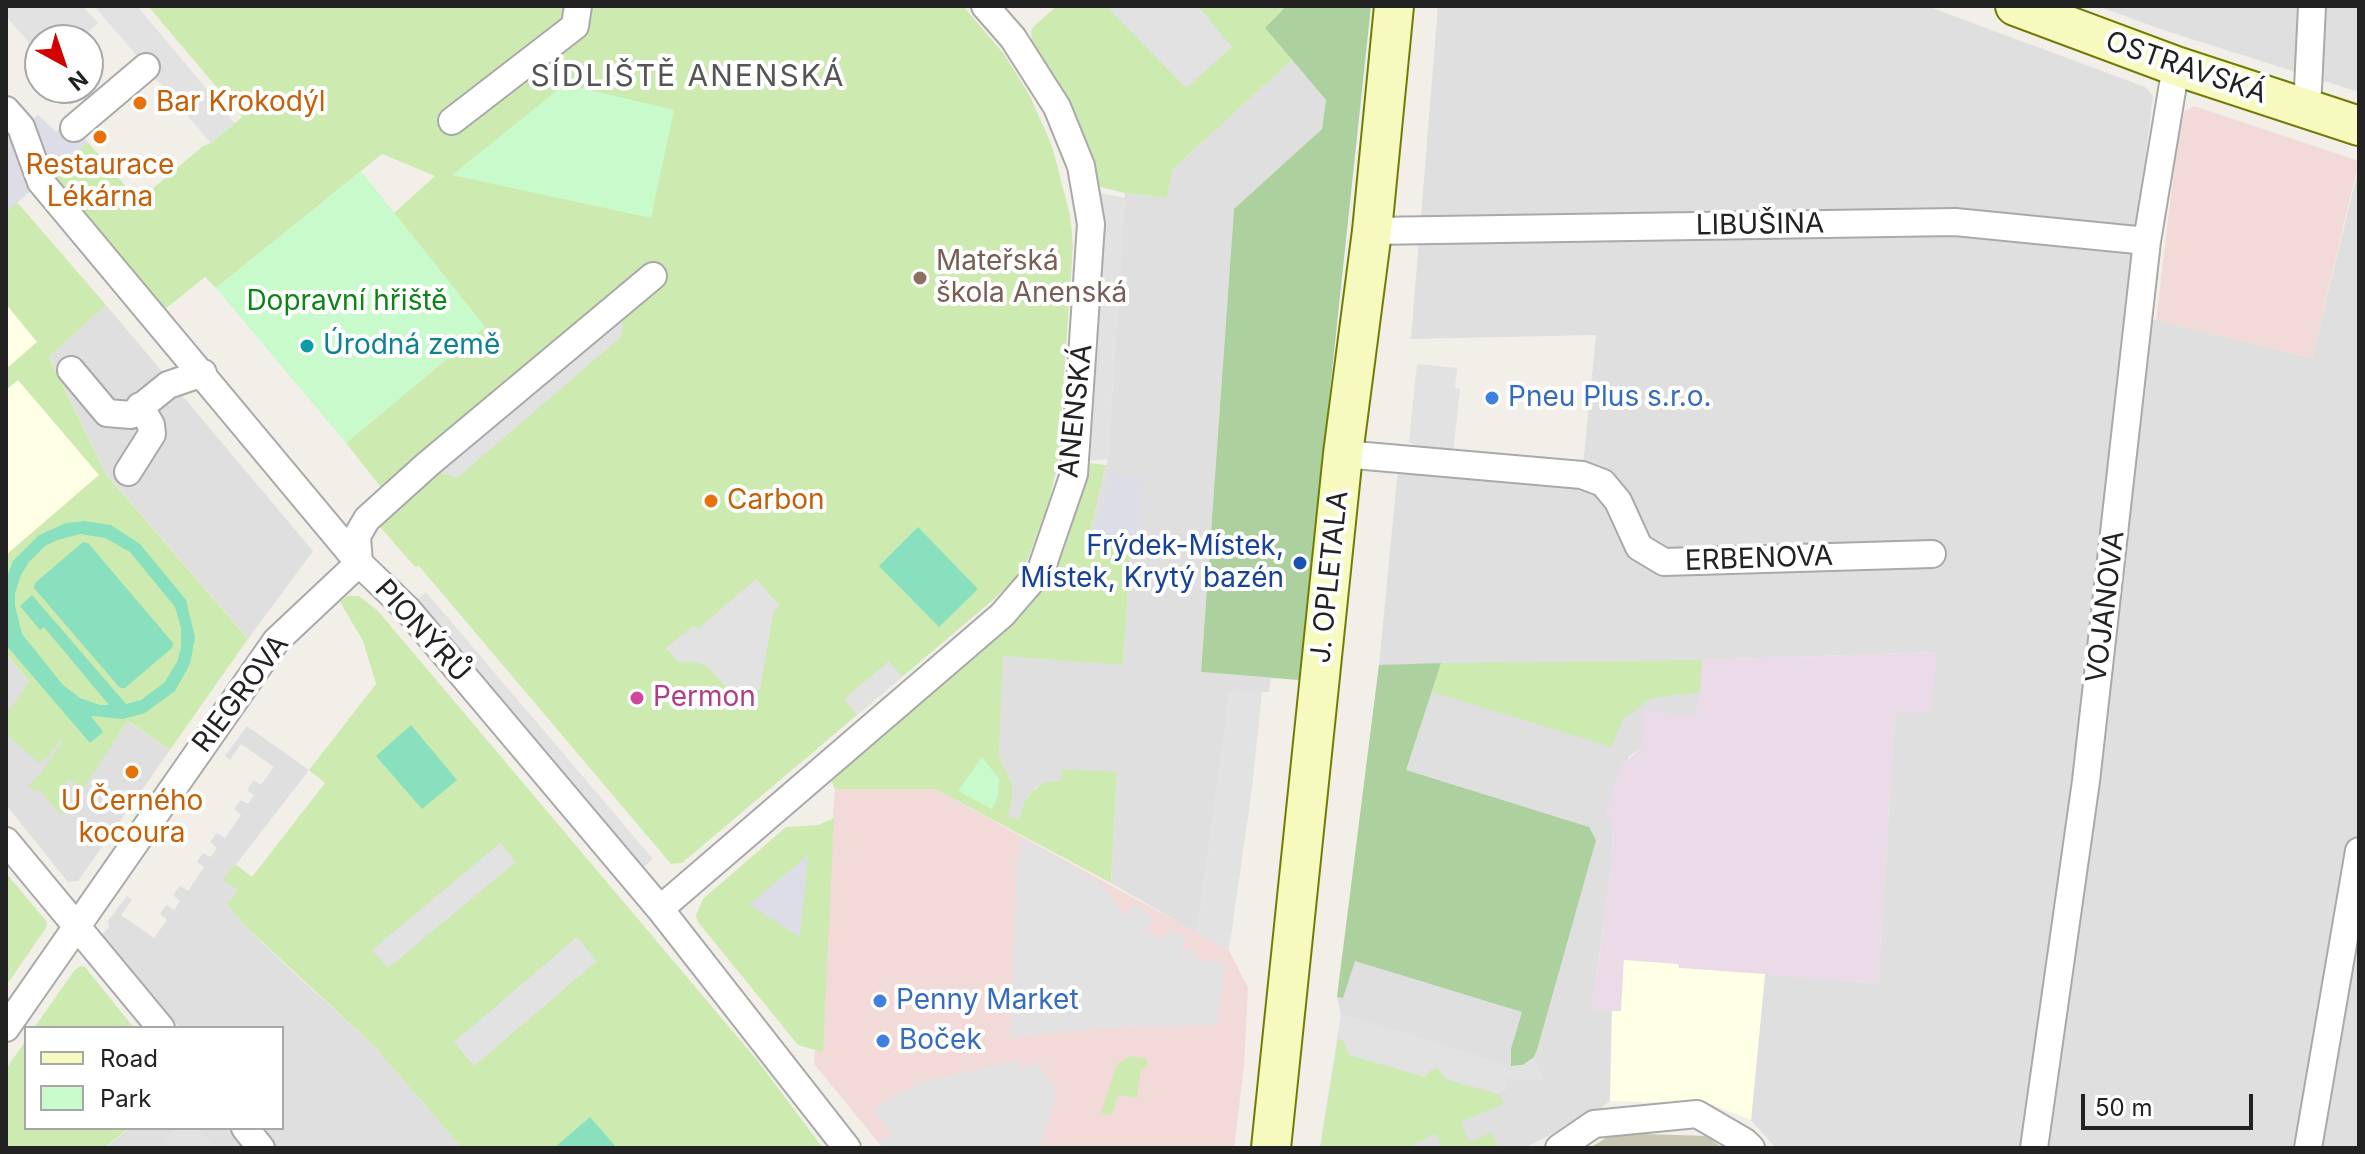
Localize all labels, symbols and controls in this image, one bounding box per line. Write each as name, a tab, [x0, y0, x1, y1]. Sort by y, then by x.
north arrow	[24, 24, 104, 104]
street label: OSTRAVSKÁ	[2101, 25, 2271, 111]
district label: SÍDLIŠTĚ ANENSKÁ	[530, 59, 846, 95]
text: N	[63, 66, 93, 96]
place label: Bar Krokodýl	[156, 86, 326, 120]
marker: Bar Krokodýl	[131, 94, 149, 112]
marker: Restaurace Lékárna	[91, 128, 109, 146]
place label: Restaurace Lékárna	[26, 149, 174, 215]
street label: LIBUŠINA	[1696, 207, 1824, 243]
place label: Mateřská škola Anenská	[936, 245, 1127, 311]
marker: Mateřská škola Anenská	[911, 269, 929, 287]
park label: Dopravní hřiště	[246, 285, 448, 319]
place label: Úrodná země	[323, 329, 500, 363]
marker: Úrodná země	[298, 337, 316, 355]
street label: ANENSKÁ	[1052, 342, 1100, 480]
place label: Pneu Plus s.r.o.	[1508, 381, 1712, 415]
marker: Pneu Plus s.r.o.	[1483, 389, 1501, 407]
place label: Carbon	[727, 484, 825, 518]
street label: J. OPLETALA	[1304, 489, 1356, 665]
marker: Carbon	[702, 492, 720, 510]
street label: VOJANOVA	[2080, 529, 2132, 685]
place label: Frýdek-Místek, Místek, Krytý bazén	[1020, 530, 1284, 596]
street label: ERBENOVA	[1684, 540, 1834, 578]
marker: Frýdek-Místek, Místek, Krytý bazén	[1291, 554, 1309, 572]
street label: PIONÝRŮ	[367, 573, 477, 689]
street label: RIEGROVA	[186, 629, 296, 759]
place label: Permon	[653, 681, 756, 715]
marker: Permon	[628, 689, 646, 707]
marker: U Černého kocoura	[123, 763, 141, 781]
place label: U Černého kocoura	[61, 785, 203, 851]
place label: Penny Market	[896, 984, 1079, 1018]
marker: Penny Market	[871, 992, 889, 1010]
place label: Boček	[899, 1024, 982, 1058]
legend	[24, 1026, 284, 1130]
marker: Boček	[874, 1032, 892, 1050]
text: Road	[100, 1044, 158, 1073]
scale bar	[2085, 1078, 2257, 1128]
text: Park	[100, 1084, 151, 1113]
text: 50 m	[2095, 1093, 2153, 1122]

